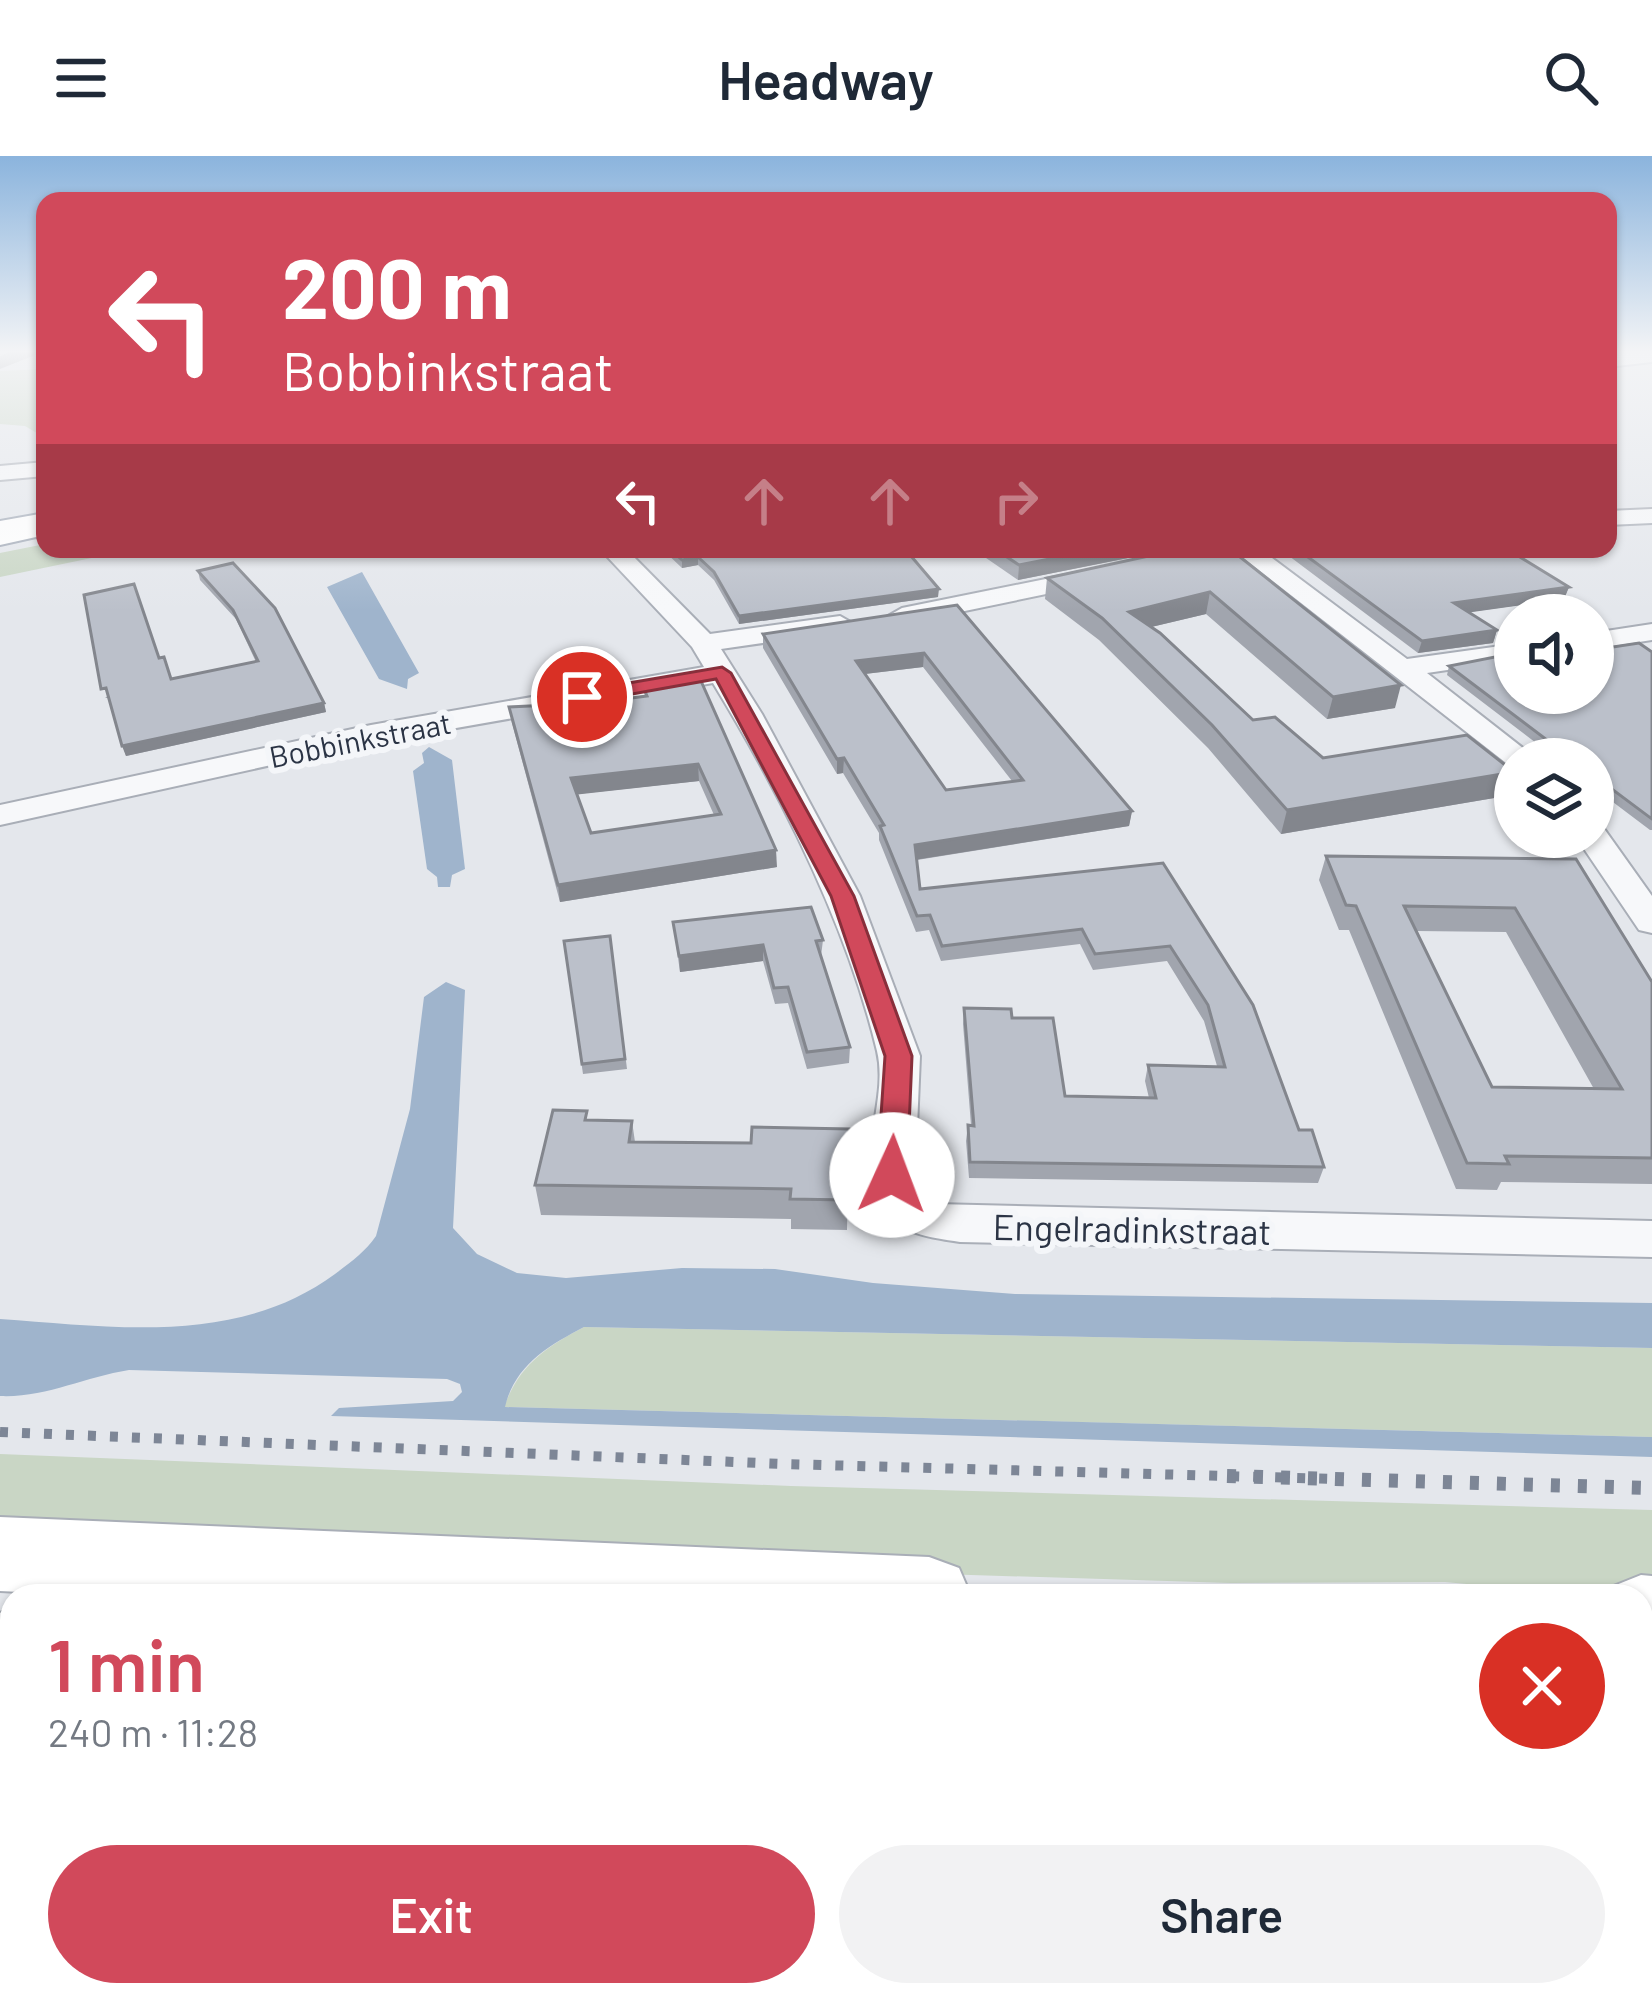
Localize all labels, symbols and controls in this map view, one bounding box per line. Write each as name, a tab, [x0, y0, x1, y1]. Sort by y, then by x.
icon: menu	[48, 45, 114, 111]
icon: search	[1538, 45, 1604, 111]
text: Headway	[718, 46, 934, 111]
text: 200 m	[282, 235, 512, 336]
icon: left	[84, 240, 240, 396]
text: Bobbinkstraat	[282, 337, 614, 402]
icon: left	[605, 468, 671, 534]
icon: ahead	[731, 468, 797, 534]
icon: ahead	[857, 468, 923, 534]
icon: right	[983, 468, 1049, 534]
map controls	[1494, 594, 1614, 858]
button: sound	[1494, 594, 1614, 714]
pin	[531, 646, 633, 748]
icon: arrive	[549, 664, 615, 730]
street label: Bobbinkstraat	[266, 704, 454, 774]
button: layers	[1494, 738, 1614, 858]
position arrow	[829, 1112, 955, 1238]
street label: Engelradinkstraat	[992, 1204, 1272, 1252]
text: 1 min	[48, 1620, 205, 1706]
button: close	[1479, 1623, 1605, 1749]
text: 240 m · 11:28	[48, 1708, 258, 1755]
button: Exit	[48, 1845, 815, 1983]
button: Share	[839, 1845, 1605, 1983]

